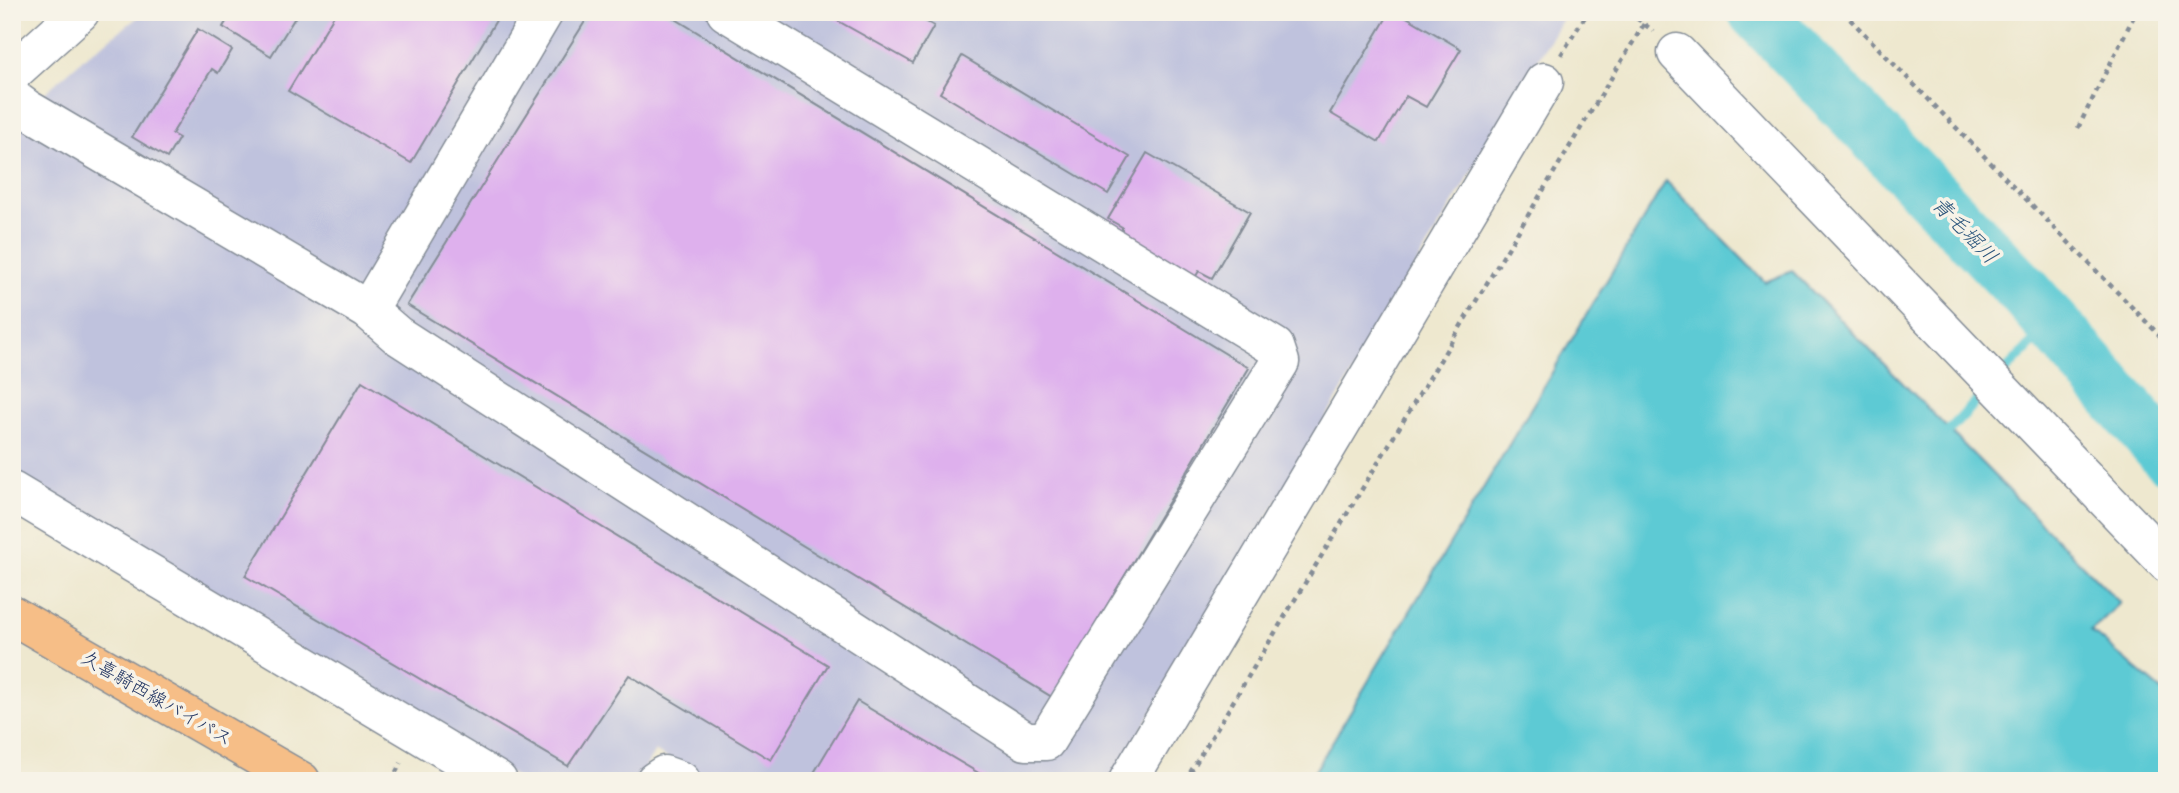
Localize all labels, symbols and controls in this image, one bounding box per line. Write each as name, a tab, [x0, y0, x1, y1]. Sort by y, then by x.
water label: 青毛堀川	[1922, 187, 2008, 273]
street label: 久喜騎西線バイパス	[75, 641, 239, 755]

